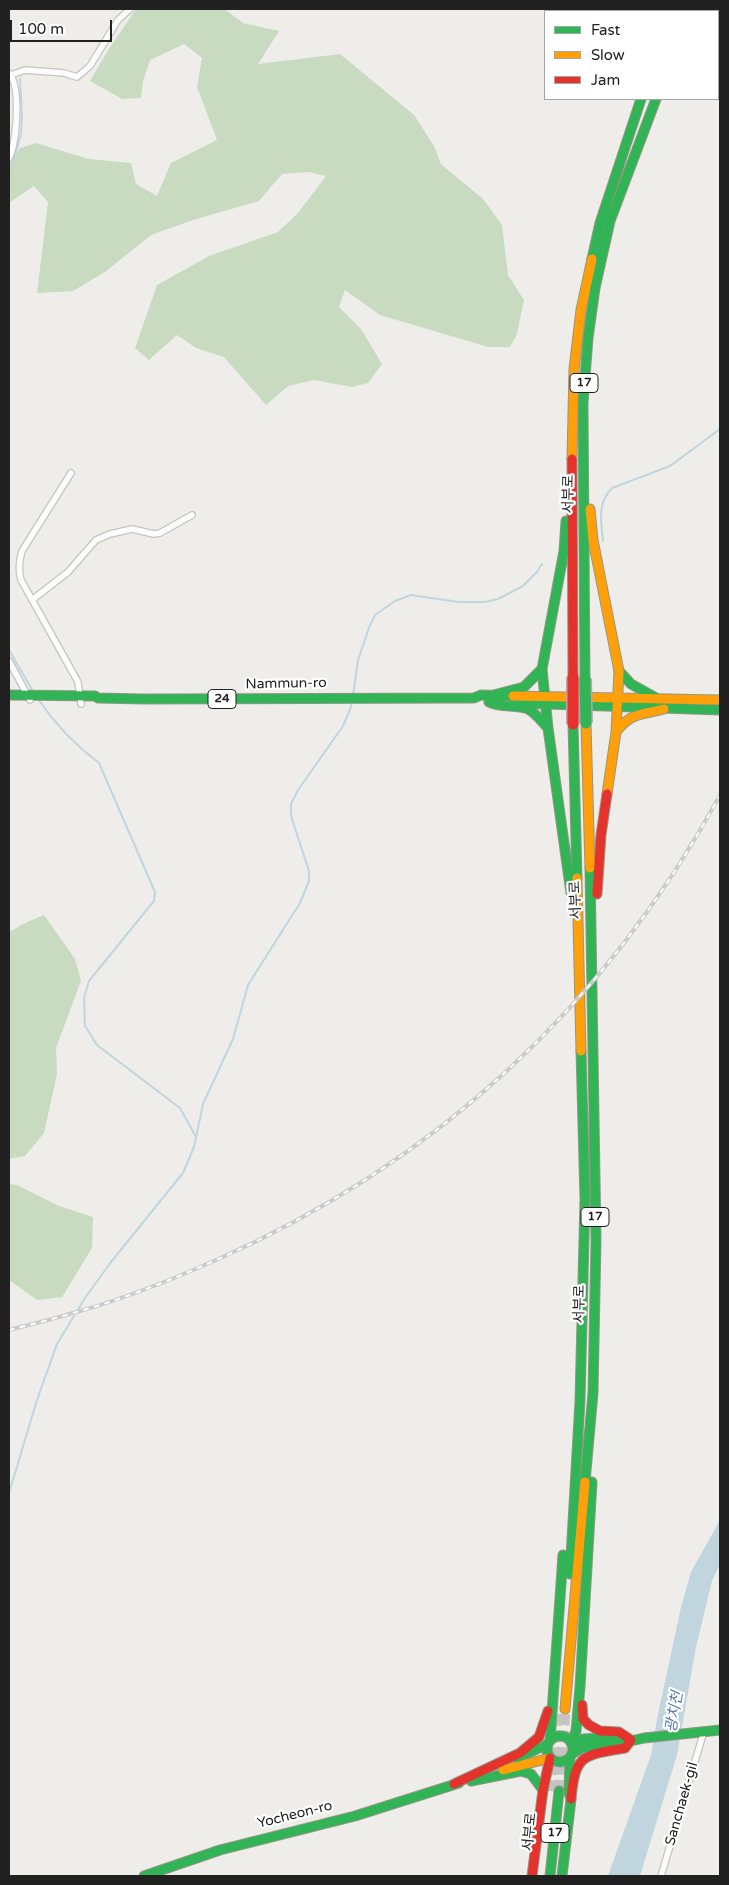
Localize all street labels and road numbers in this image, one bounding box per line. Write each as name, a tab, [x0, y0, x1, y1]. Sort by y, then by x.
road number: 17	[570, 373, 598, 392]
street label: 서부로	[560, 475, 578, 513]
street label: Nammun-ro	[245, 675, 327, 693]
road number: 24	[208, 690, 236, 709]
street label: 서부로	[567, 880, 585, 920]
road number: 17	[581, 1208, 609, 1226]
street label: 서부로	[571, 1285, 589, 1323]
street label: Sanchaek-gil	[662, 1760, 702, 1848]
street label: Yocheon-ro	[256, 1798, 334, 1832]
street label: 서부로	[520, 1812, 540, 1852]
road number: 17	[541, 1824, 569, 1842]

